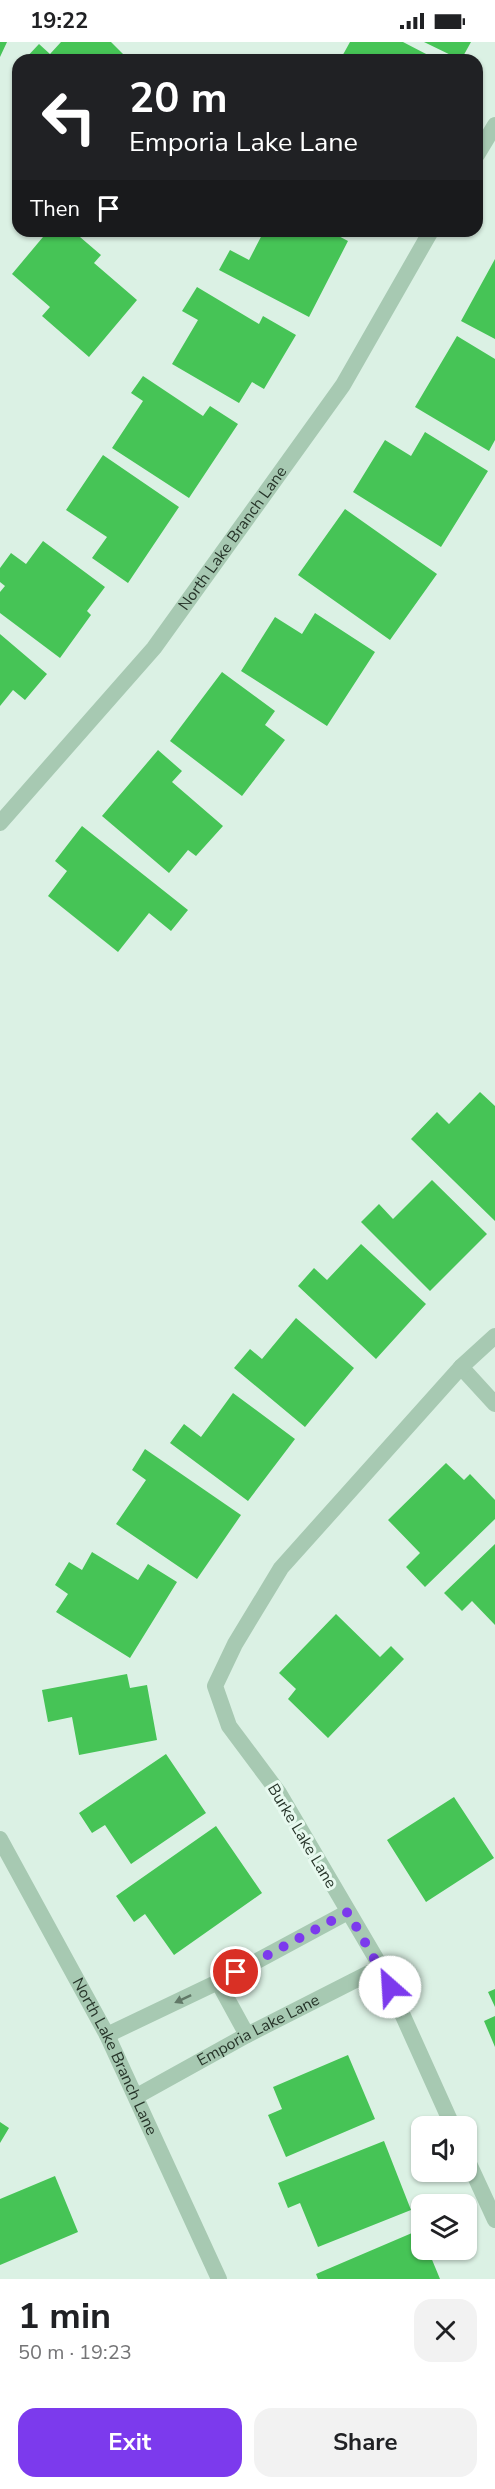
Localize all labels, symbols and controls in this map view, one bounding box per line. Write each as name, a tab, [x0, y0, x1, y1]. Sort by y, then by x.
text: 19:22	[30, 6, 88, 36]
text: 20 m	[129, 70, 228, 127]
icon: left	[30, 78, 108, 156]
text: Emporia Lake Lane	[129, 124, 358, 161]
icon: arrive	[92, 192, 125, 225]
text: Then	[30, 194, 80, 224]
street label: North Lake Branch Lane	[173, 462, 292, 615]
street label: Burke Lake Lane	[262, 1780, 342, 1892]
pin	[210, 1946, 261, 1997]
icon: arrive	[219, 1955, 252, 1988]
position arrow	[358, 1955, 422, 2019]
street label: North Lake Branch Lane	[67, 1974, 163, 2139]
street label: Emporia Lake Lane	[193, 1989, 323, 2072]
one-way arrow	[174, 1995, 191, 2004]
map controls	[411, 2116, 477, 2260]
button: sound	[411, 2116, 477, 2182]
button: layers	[411, 2194, 477, 2260]
text: 1 min	[18, 2292, 111, 2341]
button: close	[414, 2299, 477, 2362]
text: 50 m · 19:23	[18, 2339, 132, 2366]
button: Exit	[18, 2408, 242, 2477]
button: Share	[254, 2408, 477, 2477]

